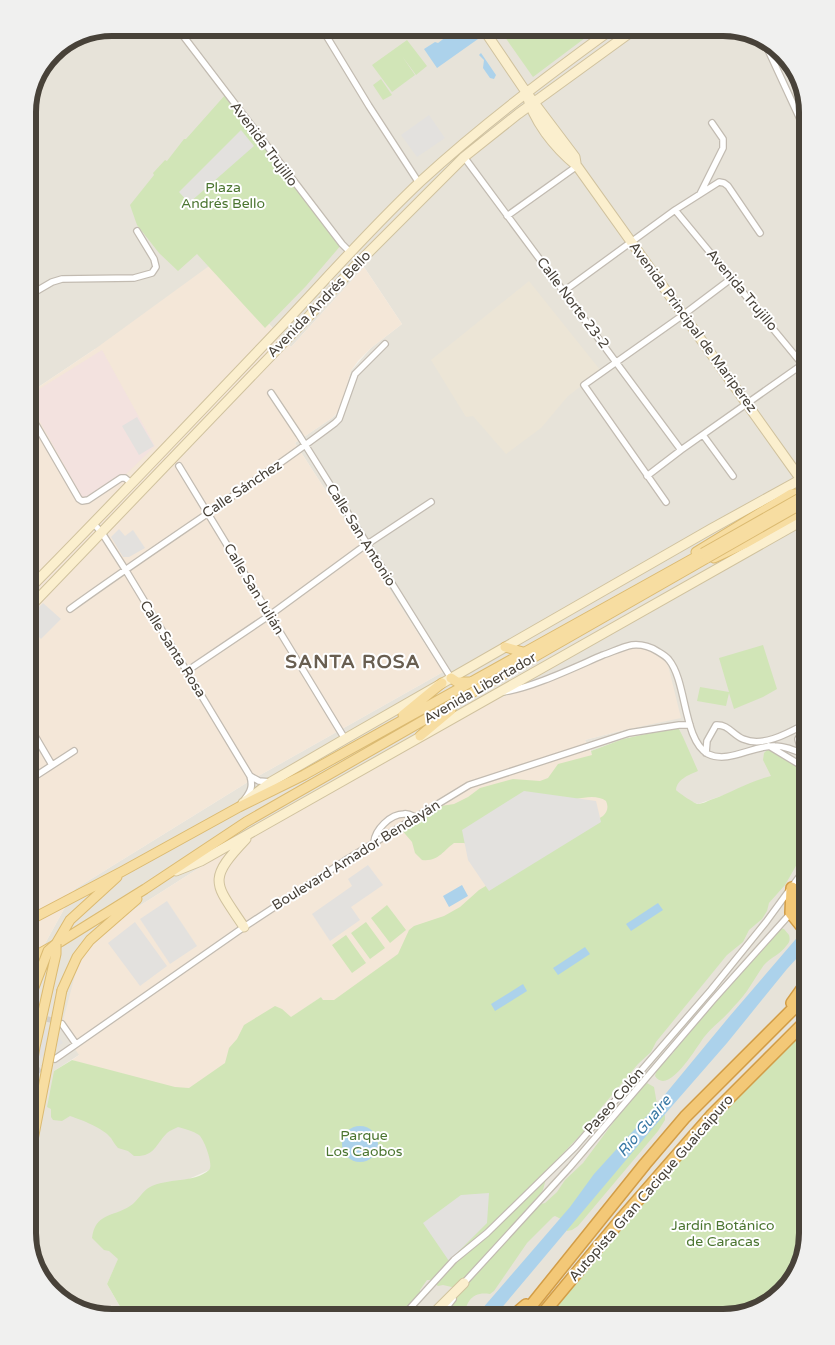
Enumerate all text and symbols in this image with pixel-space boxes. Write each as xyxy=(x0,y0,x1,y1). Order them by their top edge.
street label: Avenida Trujillo xyxy=(227,98,301,190)
park label: Plaza Andrés Bello xyxy=(181,179,265,212)
street label: Avenida Principal de Maripérez xyxy=(625,238,761,416)
street label: Avenida Trujillo xyxy=(703,246,781,334)
street label: Avenida Andrés Bello xyxy=(264,247,374,361)
street label: Calle Norte 23-2 xyxy=(533,254,613,352)
street label: Calle Sánchez xyxy=(199,456,285,522)
street label: Calle San Antonio xyxy=(323,481,399,589)
street label: Calle San Julián xyxy=(220,540,288,638)
street label: Calle Santa Rosa xyxy=(136,597,210,701)
street label: Avenida Libertador xyxy=(421,649,540,727)
district label: SANTA ROSA xyxy=(285,651,421,673)
street label: Boulevard Amador Bendayán xyxy=(269,796,443,914)
street label: Paseo Colón xyxy=(581,1064,647,1138)
street label: Autopista Gran Cacique Guaicaipuro xyxy=(565,1091,737,1285)
water label: Río Guaire xyxy=(613,1091,676,1160)
park label: Parque Los Caobos xyxy=(325,1127,403,1160)
park label: Jardín Botánico de Caracas xyxy=(671,1217,775,1250)

